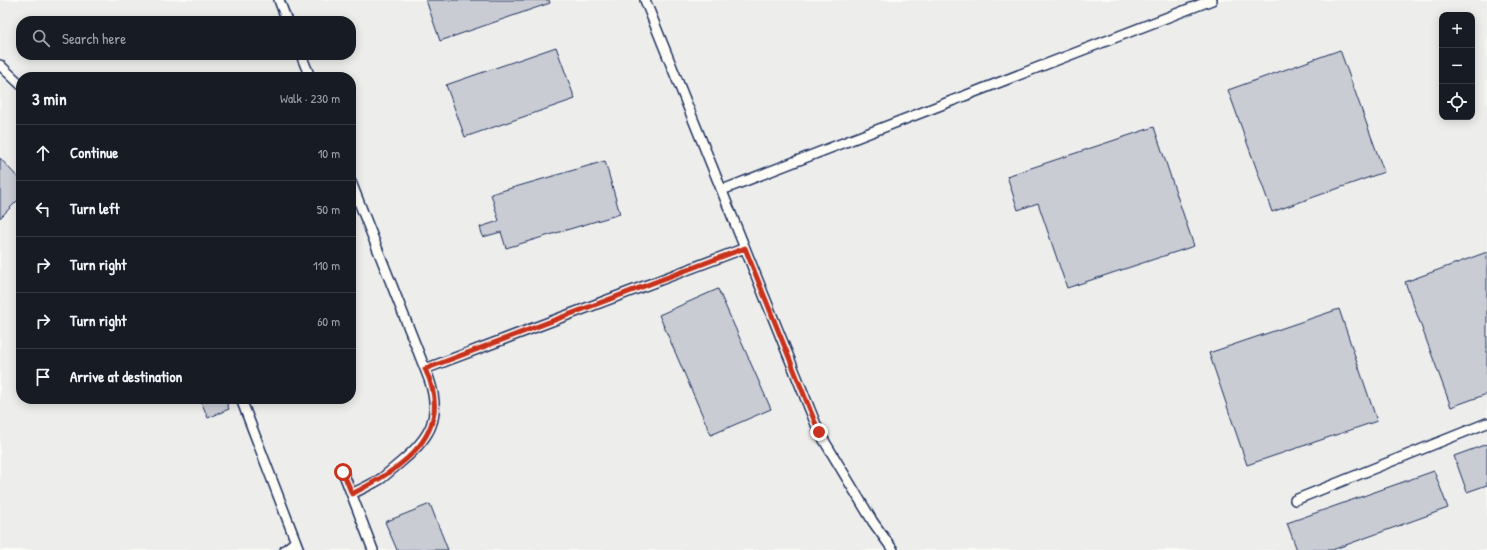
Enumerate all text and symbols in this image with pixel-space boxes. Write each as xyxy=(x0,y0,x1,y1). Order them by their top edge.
map controls xyxy=(1439,12,1475,120)
button: + xyxy=(1439,12,1475,48)
search box xyxy=(16,16,356,60)
icon: search xyxy=(30,27,52,49)
text: Search here xyxy=(62,28,126,49)
button: − xyxy=(1439,48,1475,84)
button: locate xyxy=(1439,84,1475,120)
text: 3 min xyxy=(32,87,67,110)
text: Walk · 230 m xyxy=(280,89,340,107)
icon: ahead xyxy=(32,142,54,164)
text: Continue xyxy=(70,142,118,163)
text: 10 m xyxy=(318,144,340,162)
icon: left xyxy=(32,198,54,220)
text: Turn left xyxy=(70,198,120,219)
text: 50 m xyxy=(317,200,340,218)
icon: right xyxy=(32,254,54,276)
text: Turn right xyxy=(70,254,126,275)
text: 110 m xyxy=(313,256,340,274)
icon: right xyxy=(32,310,54,332)
text: Turn right xyxy=(70,310,126,331)
text: 60 m xyxy=(317,312,340,330)
icon: arrive xyxy=(32,366,54,388)
text: Arrive at destination xyxy=(70,366,182,387)
route end xyxy=(810,423,828,441)
route start xyxy=(334,463,352,481)

